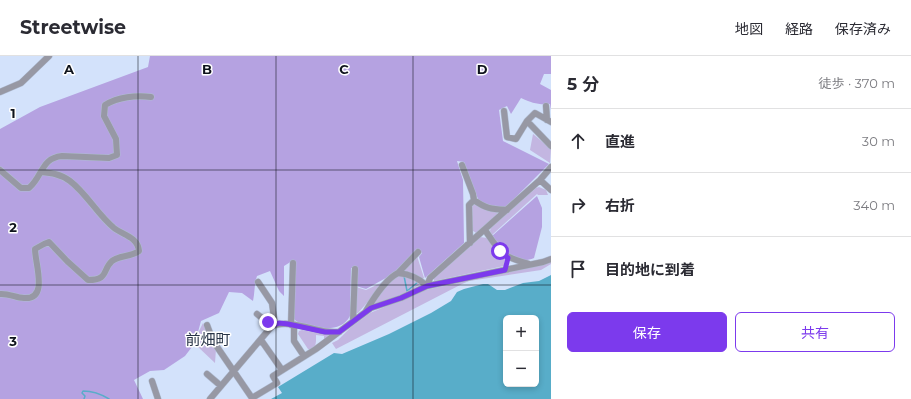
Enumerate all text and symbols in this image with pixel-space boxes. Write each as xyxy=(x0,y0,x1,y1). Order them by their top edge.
text: Streetwise xyxy=(20,16,126,39)
text: 地図 xyxy=(735,20,763,38)
text: 経路 xyxy=(785,20,813,38)
text: 保存済み xyxy=(835,20,891,38)
text: A xyxy=(63,61,75,77)
text: B xyxy=(202,61,212,77)
text: C xyxy=(339,61,349,77)
text: D xyxy=(477,61,488,77)
text: 5 分 xyxy=(567,74,599,94)
text: 徒歩 · 370 m xyxy=(819,75,895,91)
text: 1 xyxy=(10,105,16,121)
icon: ahead xyxy=(567,130,589,152)
text: 直進 xyxy=(605,132,635,151)
text: 30 m xyxy=(862,133,895,149)
icon: right xyxy=(567,194,589,216)
text: 右折 xyxy=(605,196,635,215)
text: 340 m xyxy=(853,197,895,213)
text: 2 xyxy=(9,219,17,235)
route start xyxy=(491,242,509,260)
icon: arrive xyxy=(567,258,589,280)
text: 目的地に到着 xyxy=(605,260,695,279)
button: 保存 xyxy=(567,312,727,352)
button: 共有 xyxy=(735,312,895,352)
route end xyxy=(259,313,277,331)
map controls xyxy=(503,315,539,387)
button: + xyxy=(503,315,539,351)
district label: 前畑町 xyxy=(185,330,231,349)
text: 3 xyxy=(8,333,17,349)
button: − xyxy=(503,351,539,387)

